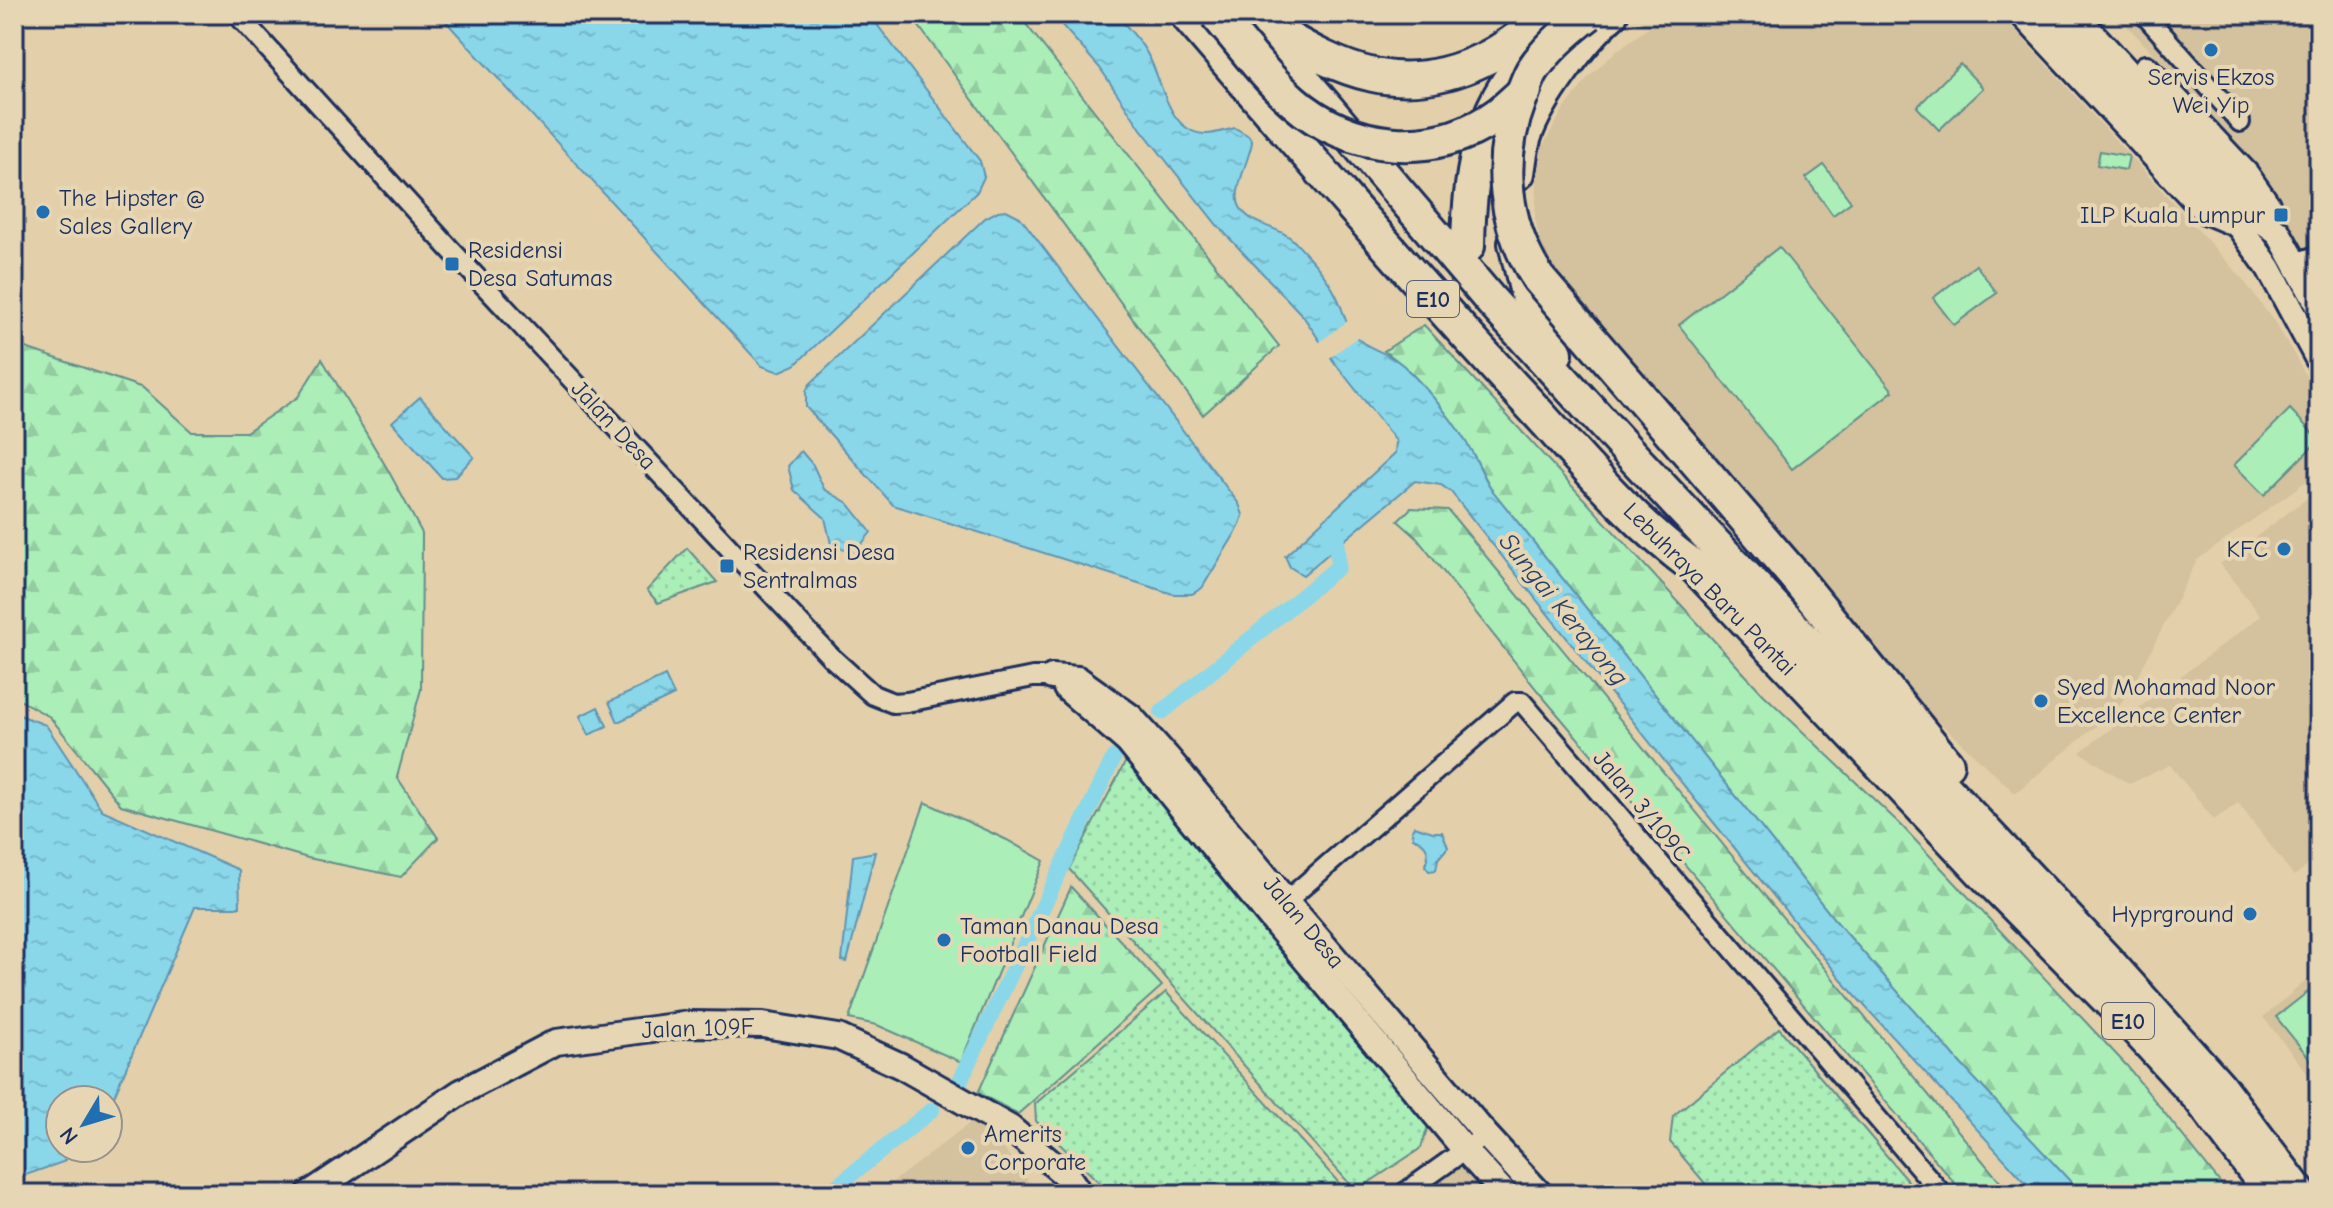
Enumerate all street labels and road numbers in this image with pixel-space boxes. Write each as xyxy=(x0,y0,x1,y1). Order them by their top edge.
road number: E10 xyxy=(1407,281,1459,317)
street label: Jalan Desa xyxy=(566,375,662,475)
street label: Lebuhraya Baru Pantai xyxy=(1618,497,1802,681)
street label: Jalan 3/109C xyxy=(1587,745,1697,867)
street label: Jalan Desa xyxy=(1257,870,1351,974)
road number: E10 xyxy=(2102,1003,2154,1039)
street label: Jalan 109F xyxy=(641,1012,755,1044)

